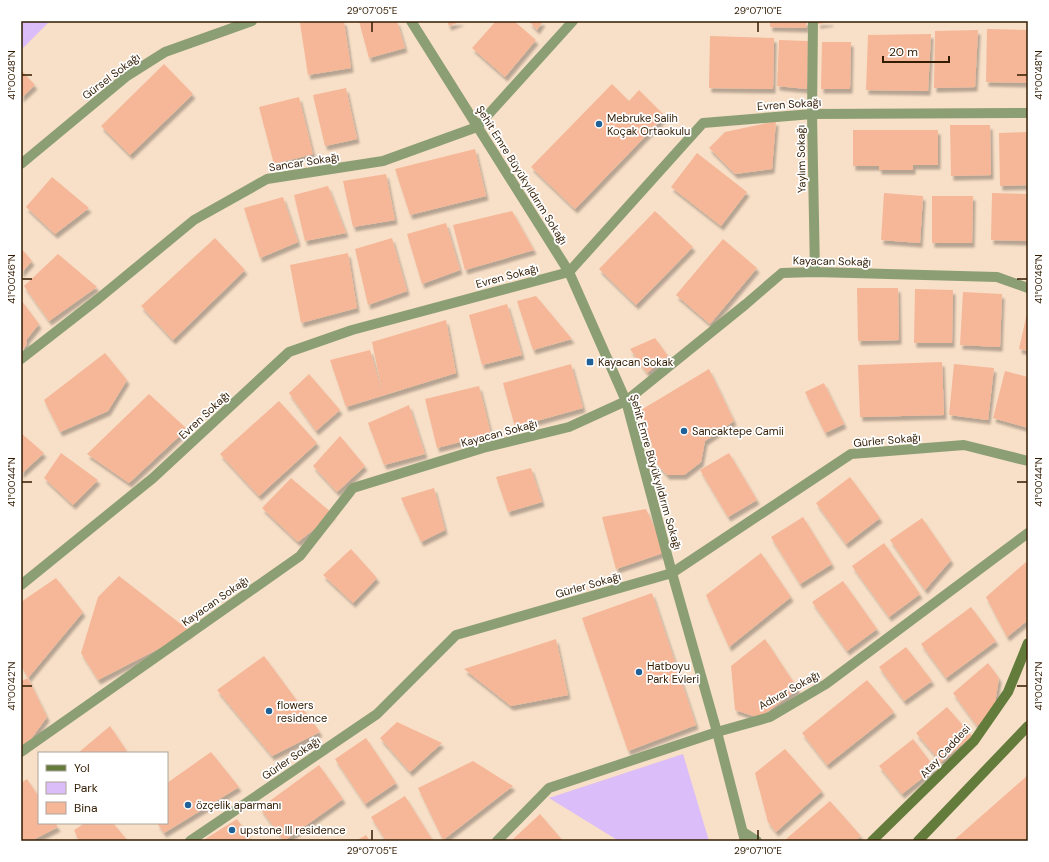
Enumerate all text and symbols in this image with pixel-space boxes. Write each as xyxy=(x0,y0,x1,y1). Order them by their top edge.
text: 29°07'05"E xyxy=(347,4,398,17)
text: 29°07'10"E xyxy=(734,4,782,17)
scale bar xyxy=(883,38,949,64)
text: 20 m xyxy=(889,44,918,60)
text: 41°00'48"N xyxy=(5,50,18,100)
street label: Gürsel Sokağı xyxy=(79,50,143,102)
text: 41°00'48"N xyxy=(1032,50,1045,100)
street label: Evren Sokağı xyxy=(756,95,822,113)
street label: Şehit Emre Büyükyıldırım Sokağı xyxy=(473,103,571,247)
place label: Mebruke Salih Koçak Ortaokulu xyxy=(607,111,690,138)
marker: Mebruke Salih Koçak Ortaokulu xyxy=(594,119,604,129)
street label: Yaylım Sokağı xyxy=(793,125,809,193)
street label: Sancar Sokağı xyxy=(268,150,340,174)
street label: Kayacan Sokağı xyxy=(793,253,871,269)
text: 41°00'46"N xyxy=(5,254,18,304)
text: 41°00'46"N xyxy=(1032,254,1045,304)
street label: Evren Sokağı xyxy=(474,261,540,291)
place label: Kayacan Sokak xyxy=(598,355,674,369)
marker: Kayacan Sokak xyxy=(585,357,595,367)
street label: Evren Sokağı xyxy=(176,388,232,442)
street label: Şehit Emre Büyükyıldırım Sokağı xyxy=(627,393,685,551)
street label: Kayacan Sokağı xyxy=(459,416,539,450)
place label: Sancaktepe Camii xyxy=(692,424,784,438)
marker: Sancaktepe Camii xyxy=(679,426,689,436)
street label: Gürler Sokağı xyxy=(853,430,921,450)
text: 41°00'44"N xyxy=(5,457,18,507)
text: 41°00'44"N xyxy=(1032,457,1045,507)
street label: Gürler Sokağı xyxy=(554,569,622,601)
street label: Kayacan Sokağı xyxy=(179,573,251,629)
place label: Hatboyu Park Evleri xyxy=(647,659,699,686)
text: 41°00'42"N xyxy=(5,661,18,711)
text: 41°00'42"N xyxy=(1032,661,1045,711)
marker: Hatboyu Park Evleri xyxy=(634,667,644,677)
street label: Adıvar Sokağı xyxy=(756,667,822,713)
place label: flowers residence xyxy=(277,698,327,725)
marker: flowers residence xyxy=(264,706,274,716)
street label: Atay Caddesi xyxy=(917,721,973,781)
street label: Gürler Sokağı xyxy=(259,733,323,783)
legend xyxy=(38,752,168,824)
text: Yol xyxy=(74,760,90,776)
text: Park xyxy=(74,780,98,796)
place label: özçelik aparmanı xyxy=(196,798,281,812)
text: Bina xyxy=(74,800,98,816)
marker: özçelik aparmanı xyxy=(183,800,193,810)
place label: upstone III residence xyxy=(240,823,346,837)
marker: upstone III residence xyxy=(227,825,237,835)
text: 29°07'05"E xyxy=(347,844,398,857)
text: 29°07'10"E xyxy=(734,844,782,857)

